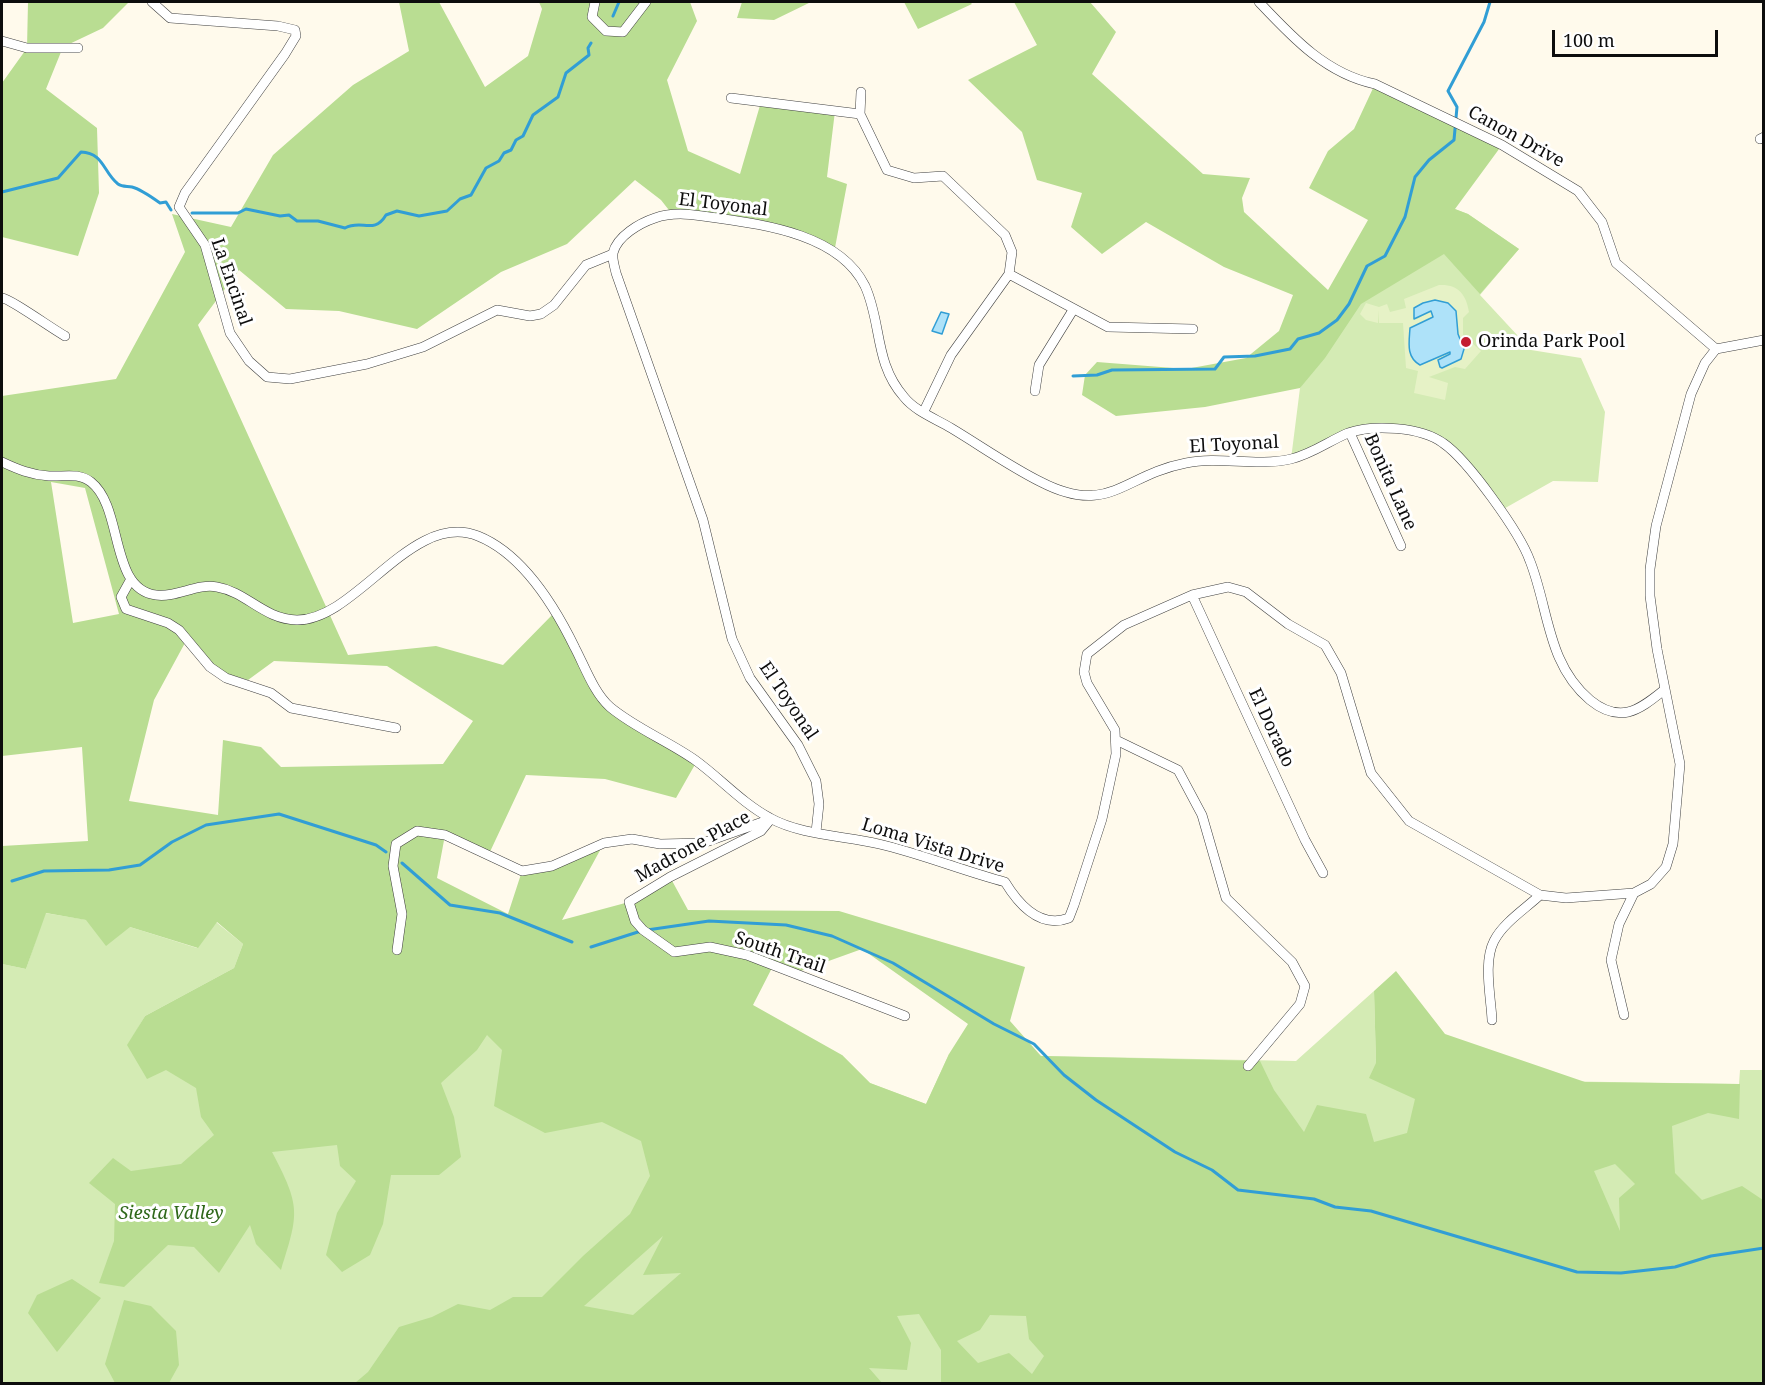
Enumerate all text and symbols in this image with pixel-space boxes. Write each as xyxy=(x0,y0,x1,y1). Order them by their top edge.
scale bar xyxy=(1555,18,1722,56)
text: 100 m xyxy=(1563,28,1615,52)
street label: Canon Drive xyxy=(1464,102,1568,172)
street label: El Toyonal xyxy=(677,189,769,221)
street label: La Encinal xyxy=(206,236,256,328)
place label: Orinda Park Pool xyxy=(1478,331,1625,353)
marker: Orinda Park Pool xyxy=(1459,335,1473,349)
street label: Bonita Lane xyxy=(1359,430,1421,534)
street label: El Toyonal xyxy=(1189,432,1279,458)
street label: El Toyonal xyxy=(754,658,822,744)
street label: El Dorado xyxy=(1243,685,1299,771)
street label: Madrone Place xyxy=(632,807,754,887)
street label: Loma Vista Drive xyxy=(859,814,1007,878)
street label: South Trail xyxy=(732,927,828,979)
park label: Siesta Valley xyxy=(118,1203,224,1225)

